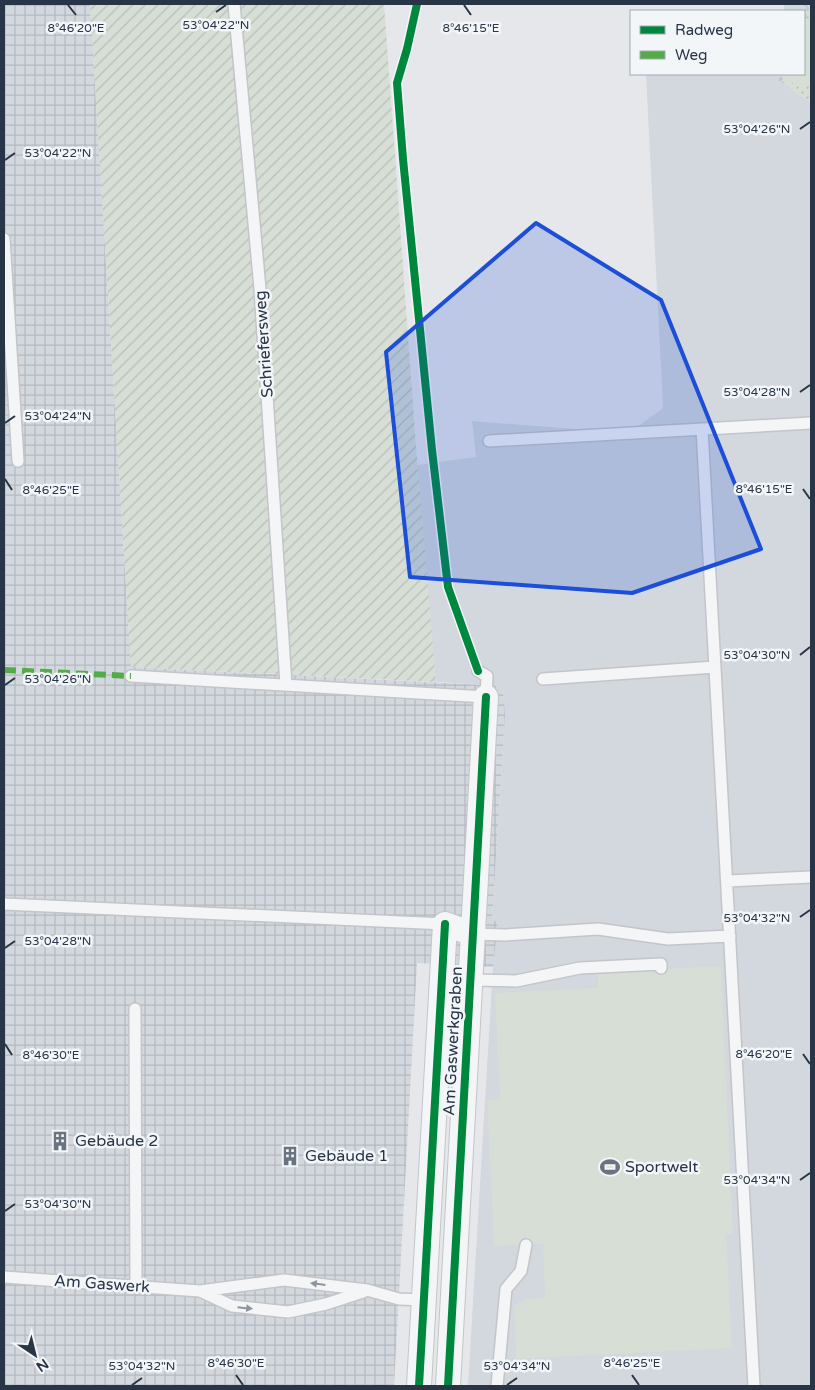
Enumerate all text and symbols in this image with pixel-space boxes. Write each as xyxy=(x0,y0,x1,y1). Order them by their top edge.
legend xyxy=(630,10,805,75)
text: 53°04'22"N xyxy=(183,18,250,32)
text: 8°46'20"E xyxy=(48,21,105,35)
text: 8°46'15"E xyxy=(443,21,500,35)
text: Radweg xyxy=(675,21,733,39)
text: Weg xyxy=(675,46,707,64)
text: 53°04'26"N xyxy=(724,122,791,136)
text: 53°04'22"N xyxy=(25,146,92,160)
street label: Schriefersweg xyxy=(250,290,278,398)
text: 53°04'28"N xyxy=(724,385,791,399)
text: 53°04'24"N xyxy=(25,409,92,423)
text: 8°46'15"E xyxy=(736,482,793,496)
text: 8°46'25"E xyxy=(23,483,80,497)
text: 53°04'30"N xyxy=(724,648,791,662)
text: 53°04'26"N xyxy=(25,672,92,686)
text: 53°04'32"N xyxy=(724,911,791,925)
text: 53°04'28"N xyxy=(25,934,92,948)
street label: Am Gaswerkgraben xyxy=(439,966,467,1116)
text: 8°46'20"E xyxy=(736,1047,793,1061)
text: 8°46'30"E xyxy=(23,1048,80,1062)
building icon: Gebäude 2 xyxy=(49,1130,71,1152)
place label: Gebäude 2 xyxy=(75,1131,158,1151)
building icon: Gebäude 1 xyxy=(279,1145,301,1167)
place label: Gebäude 1 xyxy=(305,1146,388,1166)
sports icon: Sportwelt xyxy=(599,1156,621,1178)
place label: Sportwelt xyxy=(625,1157,698,1177)
text: 53°04'34"N xyxy=(724,1173,791,1187)
text: 53°04'30"N xyxy=(25,1197,92,1211)
street label: Am Gaswerk xyxy=(53,1271,151,1297)
one-way arrow xyxy=(310,1280,326,1288)
one-way arrow xyxy=(237,1304,253,1312)
north arrow xyxy=(10,1330,60,1380)
text: N xyxy=(33,1355,52,1375)
text: 8°46'30"E xyxy=(208,1356,265,1370)
text: 8°46'25"E xyxy=(604,1356,661,1370)
text: 53°04'32"N xyxy=(109,1359,176,1373)
text: 53°04'34"N xyxy=(484,1359,551,1373)

